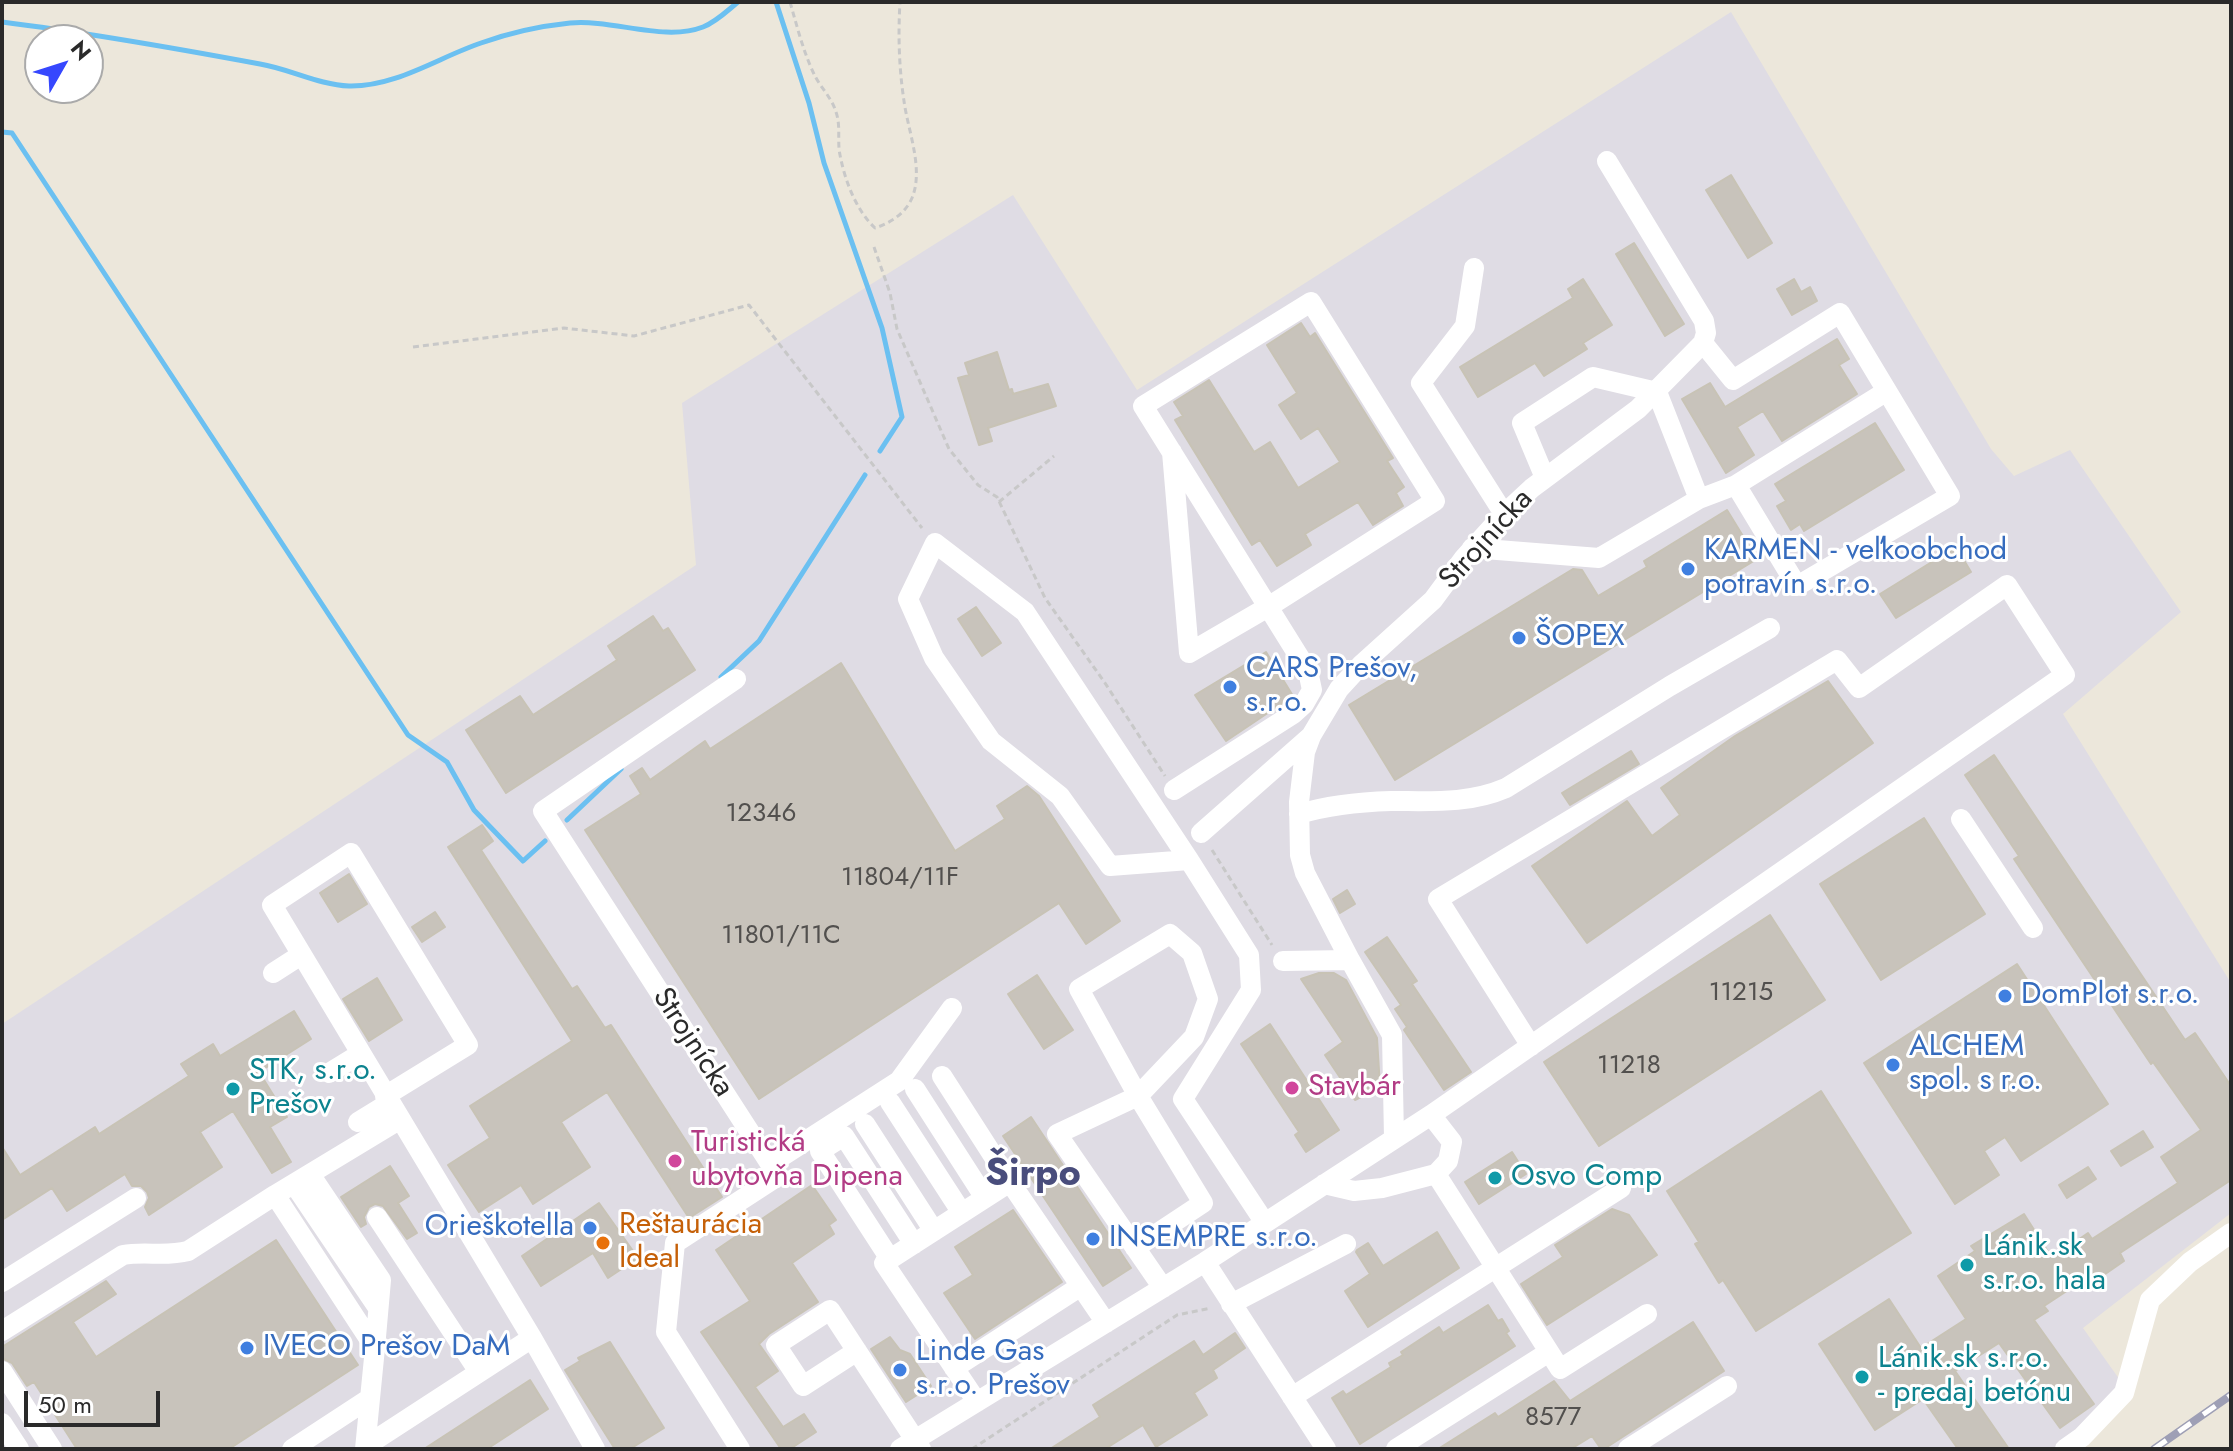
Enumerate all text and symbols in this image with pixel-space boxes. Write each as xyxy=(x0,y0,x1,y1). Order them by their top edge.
north arrow xyxy=(24,24,104,104)
text: N xyxy=(63,33,99,67)
street label: Strojnícka xyxy=(1433,482,1541,598)
place label: KARMEN - veľkoobchod potravín s.r.o. xyxy=(1704,534,2007,604)
marker: KARMEN - veľkoobchod potravín s.r.o. xyxy=(1679,560,1697,578)
place label: ŠOPEX xyxy=(1535,620,1625,656)
marker: ŠOPEX xyxy=(1510,629,1528,647)
place label: CARS Prešov, s.r.o. xyxy=(1246,652,1418,722)
marker: CARS Prešov, s.r.o. xyxy=(1221,678,1239,696)
house number: 12346 xyxy=(726,799,796,831)
house number: 11804/11F xyxy=(841,863,959,895)
house number: 11801/11C xyxy=(721,921,841,953)
house number: 11215 xyxy=(1709,978,1773,1010)
place label: DomPlot s.r.o. xyxy=(2021,978,2200,1014)
street label: Strojnícka xyxy=(643,982,741,1104)
marker: DomPlot s.r.o. xyxy=(1996,987,2014,1005)
place label: ALCHEM spol. s r.o. xyxy=(1909,1030,2042,1100)
house number: 11218 xyxy=(1597,1051,1661,1083)
place label: STK, s.r.o. Prešov xyxy=(249,1054,377,1124)
marker: ALCHEM spol. s r.o. xyxy=(1884,1056,1902,1074)
place label: Stavbár xyxy=(1308,1070,1401,1106)
marker: Stavbár xyxy=(1283,1079,1301,1097)
marker: STK, s.r.o. Prešov xyxy=(224,1080,242,1098)
place label: Turistická ubytovňa Dipena xyxy=(691,1126,903,1196)
marker: Turistická ubytovňa Dipena xyxy=(666,1152,684,1170)
district label: Širpo xyxy=(985,1153,1081,1199)
place label: Osvo Comp xyxy=(1511,1160,1662,1196)
marker: Osvo Comp xyxy=(1486,1169,1504,1187)
place label: Reštaurácia Ideal xyxy=(619,1208,762,1278)
place label: Orieškotella xyxy=(425,1210,574,1246)
marker: Orieškotella xyxy=(581,1219,599,1237)
place label: INSEMPRE s.r.o. xyxy=(1109,1221,1318,1257)
marker: INSEMPRE s.r.o. xyxy=(1084,1230,1102,1248)
place label: Lánik.sk s.r.o. hala xyxy=(1983,1230,2106,1300)
marker: Reštaurácia Ideal xyxy=(594,1234,612,1252)
marker: Lánik.sk s.r.o. hala xyxy=(1958,1256,1976,1274)
place label: IVECO Prešov DaM xyxy=(263,1330,510,1366)
place label: Linde Gas s.r.o. Prešov xyxy=(916,1335,1070,1406)
marker: IVECO Prešov DaM xyxy=(238,1339,256,1357)
place label: Lánik.sk s.r.o. - predaj betónu xyxy=(1878,1342,2071,1412)
marker: Linde Gas s.r.o. Prešov xyxy=(891,1361,909,1379)
marker: Lánik.sk s.r.o. - predaj betónu xyxy=(1853,1368,1871,1386)
scale bar xyxy=(28,1375,164,1425)
text: 50 m xyxy=(38,1387,92,1422)
house number: 8577 xyxy=(1525,1403,1581,1435)

